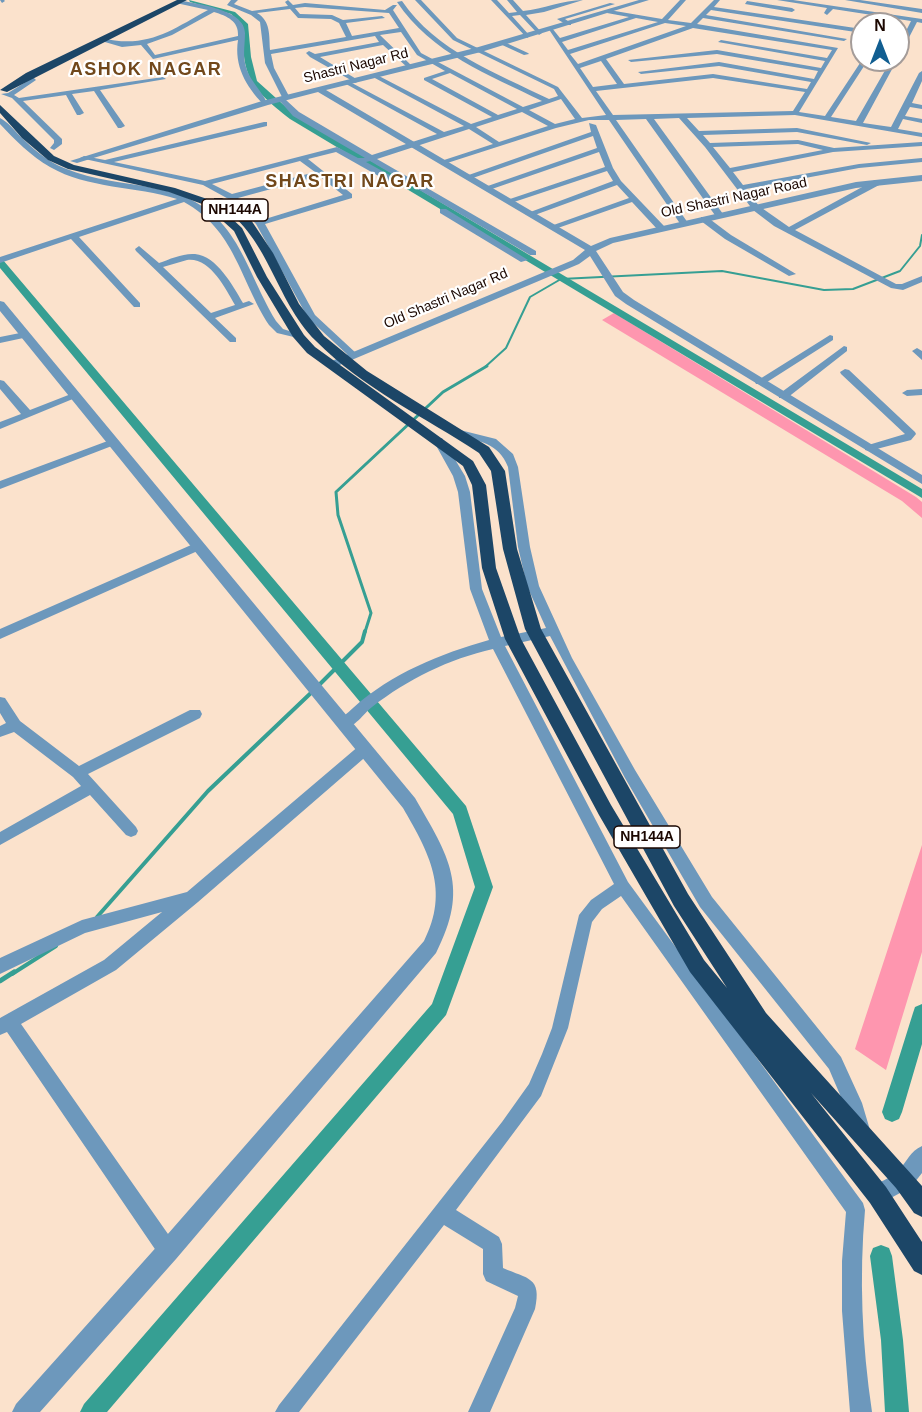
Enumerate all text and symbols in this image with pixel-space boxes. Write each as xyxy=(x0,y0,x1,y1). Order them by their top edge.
north arrow xyxy=(850,12,910,72)
text: N xyxy=(874,17,886,34)
street label: Shastri Nagar Rd xyxy=(302,45,410,87)
district label: ASHOK NAGAR xyxy=(70,59,222,81)
district label: SHASTRI NAGAR xyxy=(265,171,435,193)
street label: Old Shastri Nagar Road xyxy=(660,174,808,222)
road number: NH144A xyxy=(202,199,268,221)
street label: Old Shastri Nagar Rd xyxy=(381,265,511,333)
road number: NH144A xyxy=(614,826,680,848)

